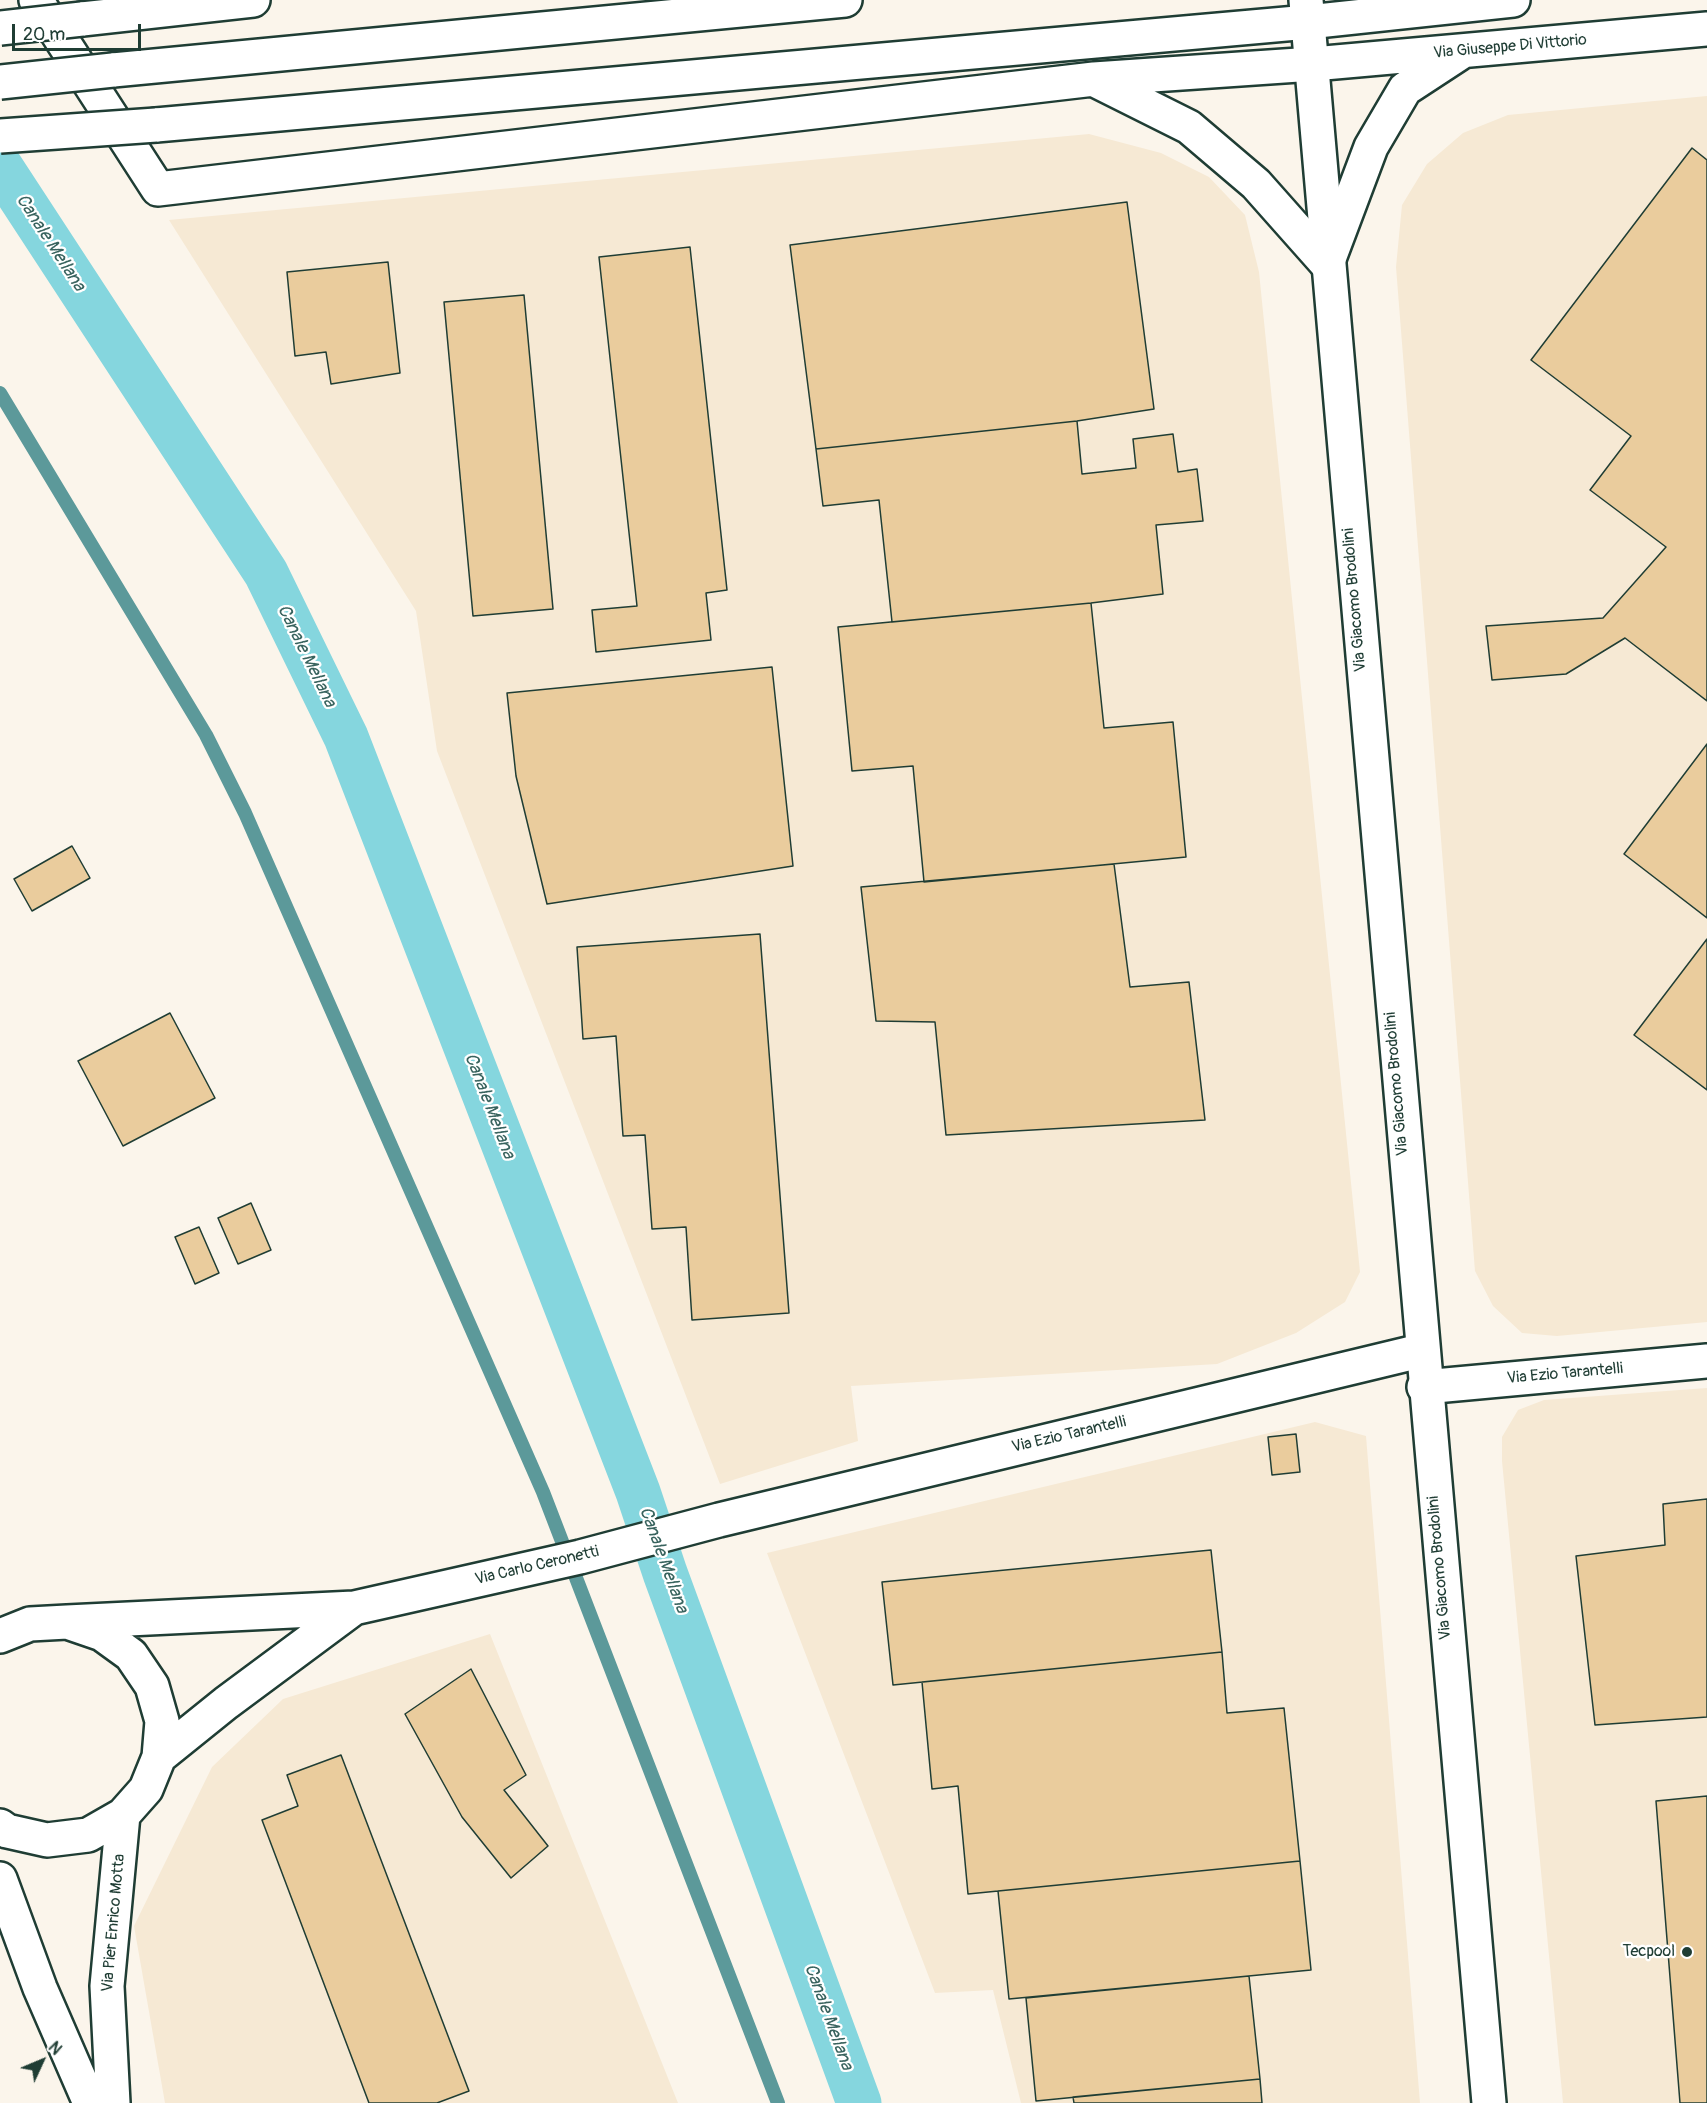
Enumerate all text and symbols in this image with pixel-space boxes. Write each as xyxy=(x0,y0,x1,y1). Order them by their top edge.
scale bar xyxy=(15,12,144,50)
text: 20 m xyxy=(23,23,65,46)
street label: Via Giuseppe Di Vittorio xyxy=(1433,31,1587,63)
water label: Canale Mellana xyxy=(11,190,89,296)
street label: Via Giacomo Brodolini xyxy=(1339,527,1371,673)
water label: Canale Mellana xyxy=(272,601,340,711)
street label: Via Giacomo Brodolini xyxy=(1381,1011,1413,1157)
water label: Canale Mellana xyxy=(459,1050,519,1162)
street label: Via Ezio Tarantelli xyxy=(1506,1359,1624,1389)
street label: Via Ezio Tarantelli xyxy=(1010,1413,1128,1457)
street label: Via Giacomo Brodolini xyxy=(1424,1495,1456,1641)
water label: Canale Mellana xyxy=(634,1504,692,1616)
street label: Via Carlo Ceronetti xyxy=(473,1542,601,1590)
street label: Via Pier Enrico Motta xyxy=(98,1853,130,1993)
place label: Tecpool xyxy=(1623,1942,1675,1962)
marker: Tecpool xyxy=(1680,1945,1694,1959)
water label: Canale Mellana xyxy=(799,1961,857,2073)
north arrow xyxy=(12,2031,72,2091)
text: N xyxy=(44,2038,66,2059)

